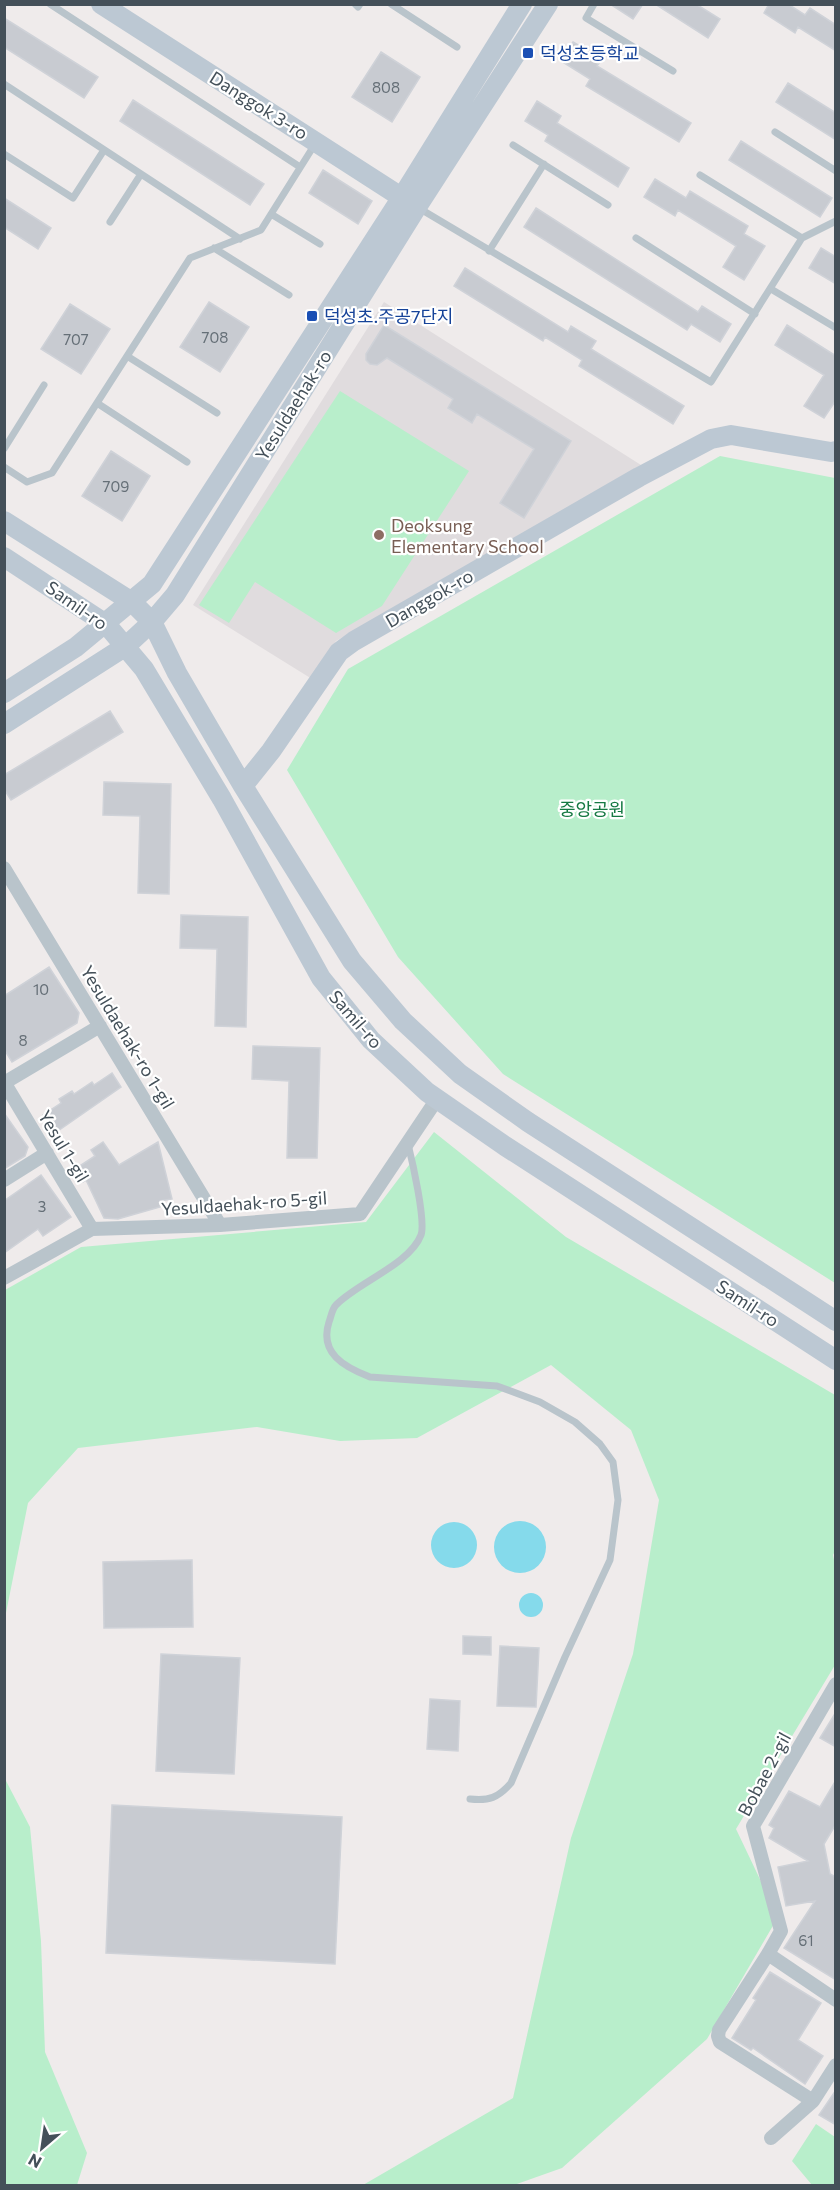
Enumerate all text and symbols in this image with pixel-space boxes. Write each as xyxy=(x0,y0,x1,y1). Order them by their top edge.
place label: 덕성초등학교 xyxy=(540,42,639,64)
marker: 덕성초등학교 xyxy=(521,46,535,60)
street label: Danggok 3-ro xyxy=(206,66,312,144)
house number: 808 xyxy=(372,78,400,96)
place label: 덕성초.주공7단지 xyxy=(324,305,454,327)
marker: 덕성초.주공7단지 xyxy=(305,309,319,323)
house number: 708 xyxy=(202,328,228,346)
house number: 707 xyxy=(63,330,89,348)
street label: Yesuldaehak-ro xyxy=(250,346,336,464)
house number: 709 xyxy=(103,477,129,495)
place label: Deoksung Elementary School xyxy=(391,514,544,557)
marker: Deoksung Elementary School xyxy=(372,528,386,542)
street label: Danggok-ro xyxy=(381,564,477,632)
street label: Samil-ro xyxy=(42,576,112,634)
park label: 중앙공원 xyxy=(559,798,625,820)
street label: Yesuldaehak-ro 1-gil xyxy=(76,961,180,1113)
house number: 10 xyxy=(33,980,49,998)
street label: Samil-ro xyxy=(325,985,387,1053)
house number: 8 xyxy=(18,1031,28,1049)
street label: Yesul 1-gil xyxy=(34,1106,94,1186)
street label: Yesuldaehak-ro 5-gil xyxy=(160,1186,328,1220)
house number: 3 xyxy=(38,1197,46,1215)
street label: Samil-ro xyxy=(713,1275,783,1331)
street label: Bobae 2-gil xyxy=(733,1728,795,1820)
house number: 61 xyxy=(798,1931,814,1949)
north arrow xyxy=(12,2118,72,2178)
text: N xyxy=(25,2150,44,2173)

